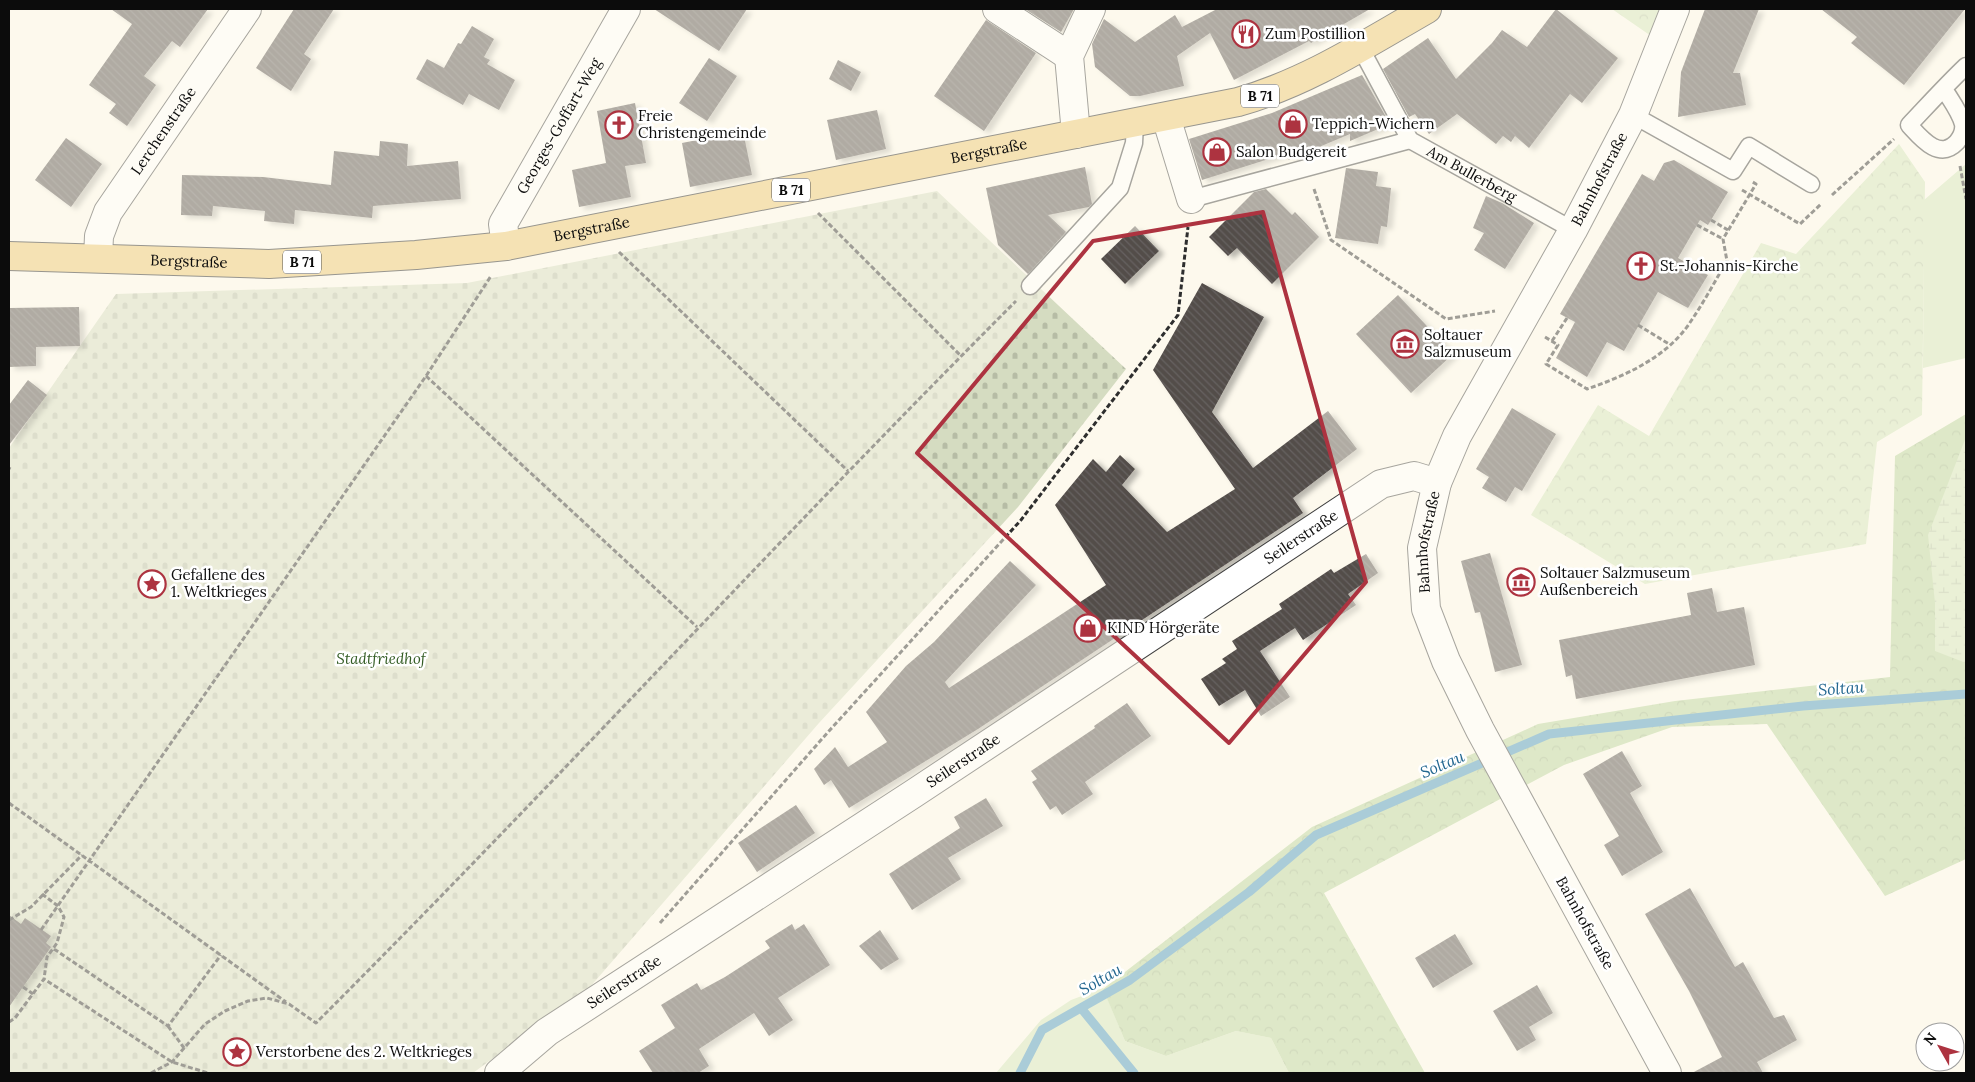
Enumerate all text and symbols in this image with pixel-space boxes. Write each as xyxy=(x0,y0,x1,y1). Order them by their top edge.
restaurant icon: Zum Postillion xyxy=(1231,19,1261,49)
place label: Zum Postillion xyxy=(1265,24,1365,43)
street label: Georges-Goffart-Weg xyxy=(512,54,605,197)
street label: Lerchenstraße xyxy=(126,83,200,178)
road number: B 71 xyxy=(1241,84,1279,108)
place label: Freie Christengemeinde xyxy=(638,106,766,142)
shop icon: Teppich-Wichern xyxy=(1278,109,1308,139)
church icon: Freie Christengemeinde xyxy=(604,110,634,140)
place label: Teppich-Wichern xyxy=(1312,114,1435,133)
street label: Bahnhofstraße xyxy=(1567,129,1631,229)
street label: Bergstraße xyxy=(949,134,1029,167)
shop icon: Salon Budgereit xyxy=(1202,137,1232,167)
street label: Am Bullerberg xyxy=(1423,141,1521,206)
place label: Salon Budgereit xyxy=(1236,142,1347,161)
road number: B 71 xyxy=(772,178,810,202)
street label: Bergstraße xyxy=(552,212,631,245)
street label: Bergstraße xyxy=(150,250,228,272)
road number: B 71 xyxy=(283,250,321,274)
church icon: St.-Johannis-Kirche xyxy=(1626,251,1656,281)
place label: St.-Johannis-Kirche xyxy=(1660,256,1798,275)
place label: Soltauer Salzmuseum xyxy=(1424,325,1512,361)
museum icon: Soltauer Salzmuseum xyxy=(1390,329,1420,359)
street label: Bahnhofstraße xyxy=(1412,489,1444,594)
street label: Seilerstraße xyxy=(1260,505,1341,568)
place label: Soltauer Salzmuseum Außenbereich xyxy=(1539,563,1690,599)
place label: Gefallene des 1. Weltkrieges xyxy=(171,565,267,601)
museum icon: Soltauer Salzmuseum Außenbereich xyxy=(1506,567,1536,597)
place icon: Gefallene des 1. Weltkrieges xyxy=(137,569,167,599)
shop icon: KIND Hörgeräte xyxy=(1073,613,1103,643)
place label: KIND Hörgeräte xyxy=(1107,618,1220,637)
park label: Stadtfriedhof xyxy=(336,649,427,668)
water label: Soltau xyxy=(1817,676,1865,700)
street label: Seilerstraße xyxy=(922,729,1004,792)
water label: Soltau xyxy=(1417,746,1468,782)
street label: Bahnhofstraße xyxy=(1552,873,1619,972)
street label: Seilerstraße xyxy=(583,950,665,1013)
water label: Soltau xyxy=(1075,959,1125,999)
north arrow xyxy=(1915,1022,1965,1072)
text: N xyxy=(1919,1029,1940,1049)
place icon: Verstorbene des 2. Weltkrieges xyxy=(222,1037,252,1067)
place label: Verstorbene des 2. Weltkrieges xyxy=(255,1042,472,1061)

